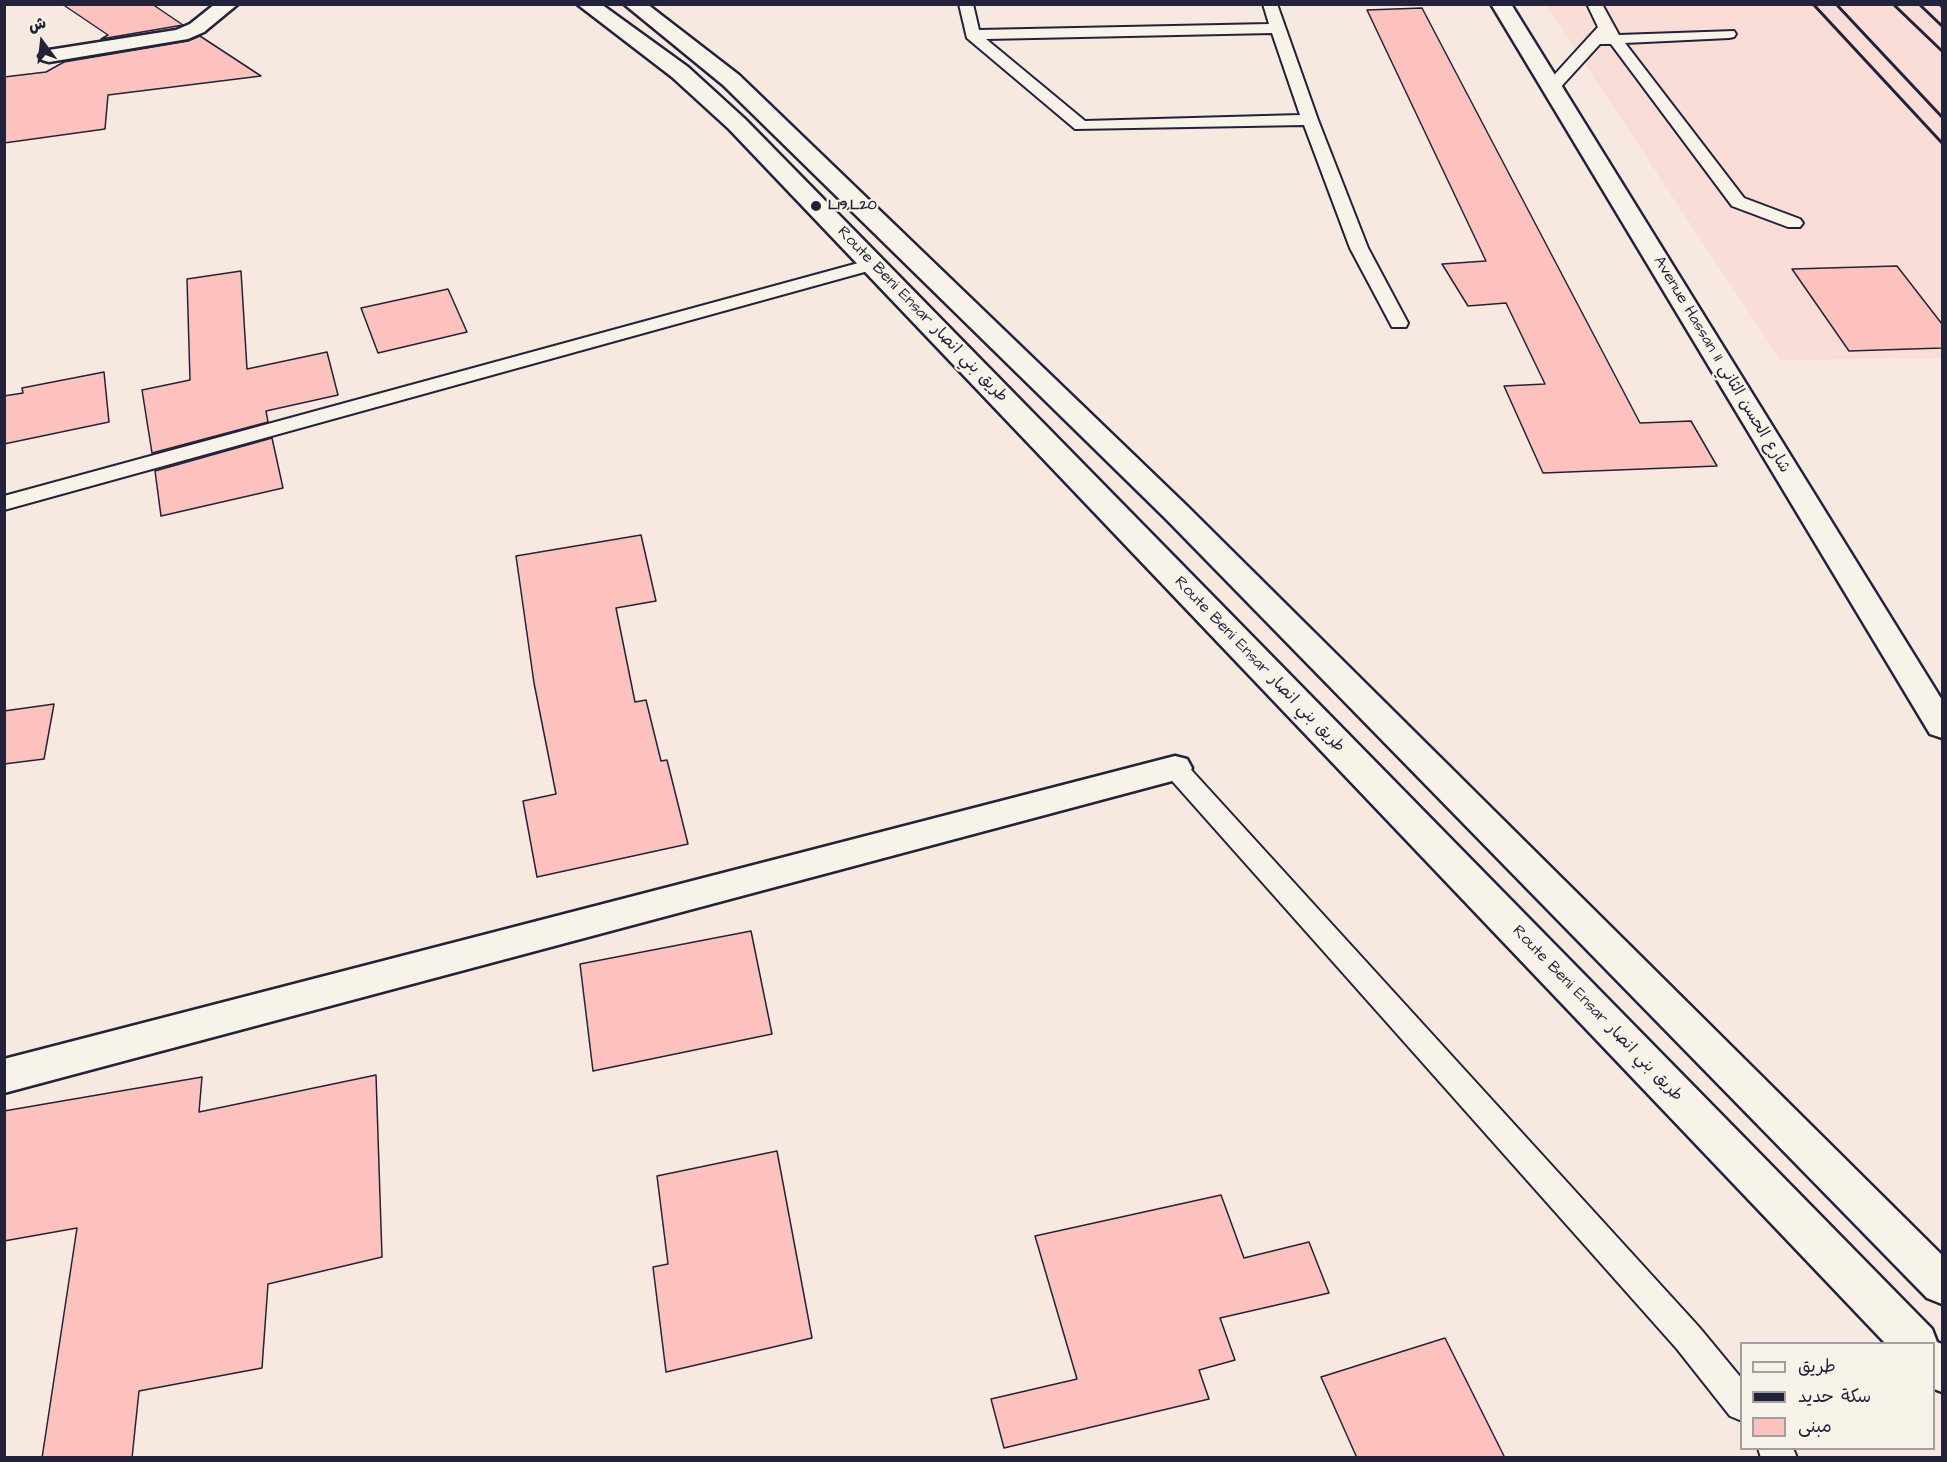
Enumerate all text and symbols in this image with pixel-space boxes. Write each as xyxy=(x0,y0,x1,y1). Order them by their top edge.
north arrow xyxy=(12,12,72,72)
text: ش xyxy=(26,12,49,38)
place label: L19,L20 xyxy=(828,198,876,214)
marker: L19,L20 xyxy=(809,199,823,213)
street label: Route Beni Ensar طريق بني انصار xyxy=(833,223,1011,407)
street label: Avenue Hassan II شارع الحسن الثاني xyxy=(1649,253,1793,477)
street label: Route Beni Ensar طريق بني انصار xyxy=(1170,573,1348,757)
street label: Route Beni Ensar طريق بني انصار xyxy=(1508,922,1686,1106)
legend xyxy=(1740,1342,1935,1450)
text: طريق xyxy=(1798,1354,1836,1379)
text: سكة حديد xyxy=(1798,1384,1871,1409)
text: مبنى xyxy=(1798,1414,1832,1439)

